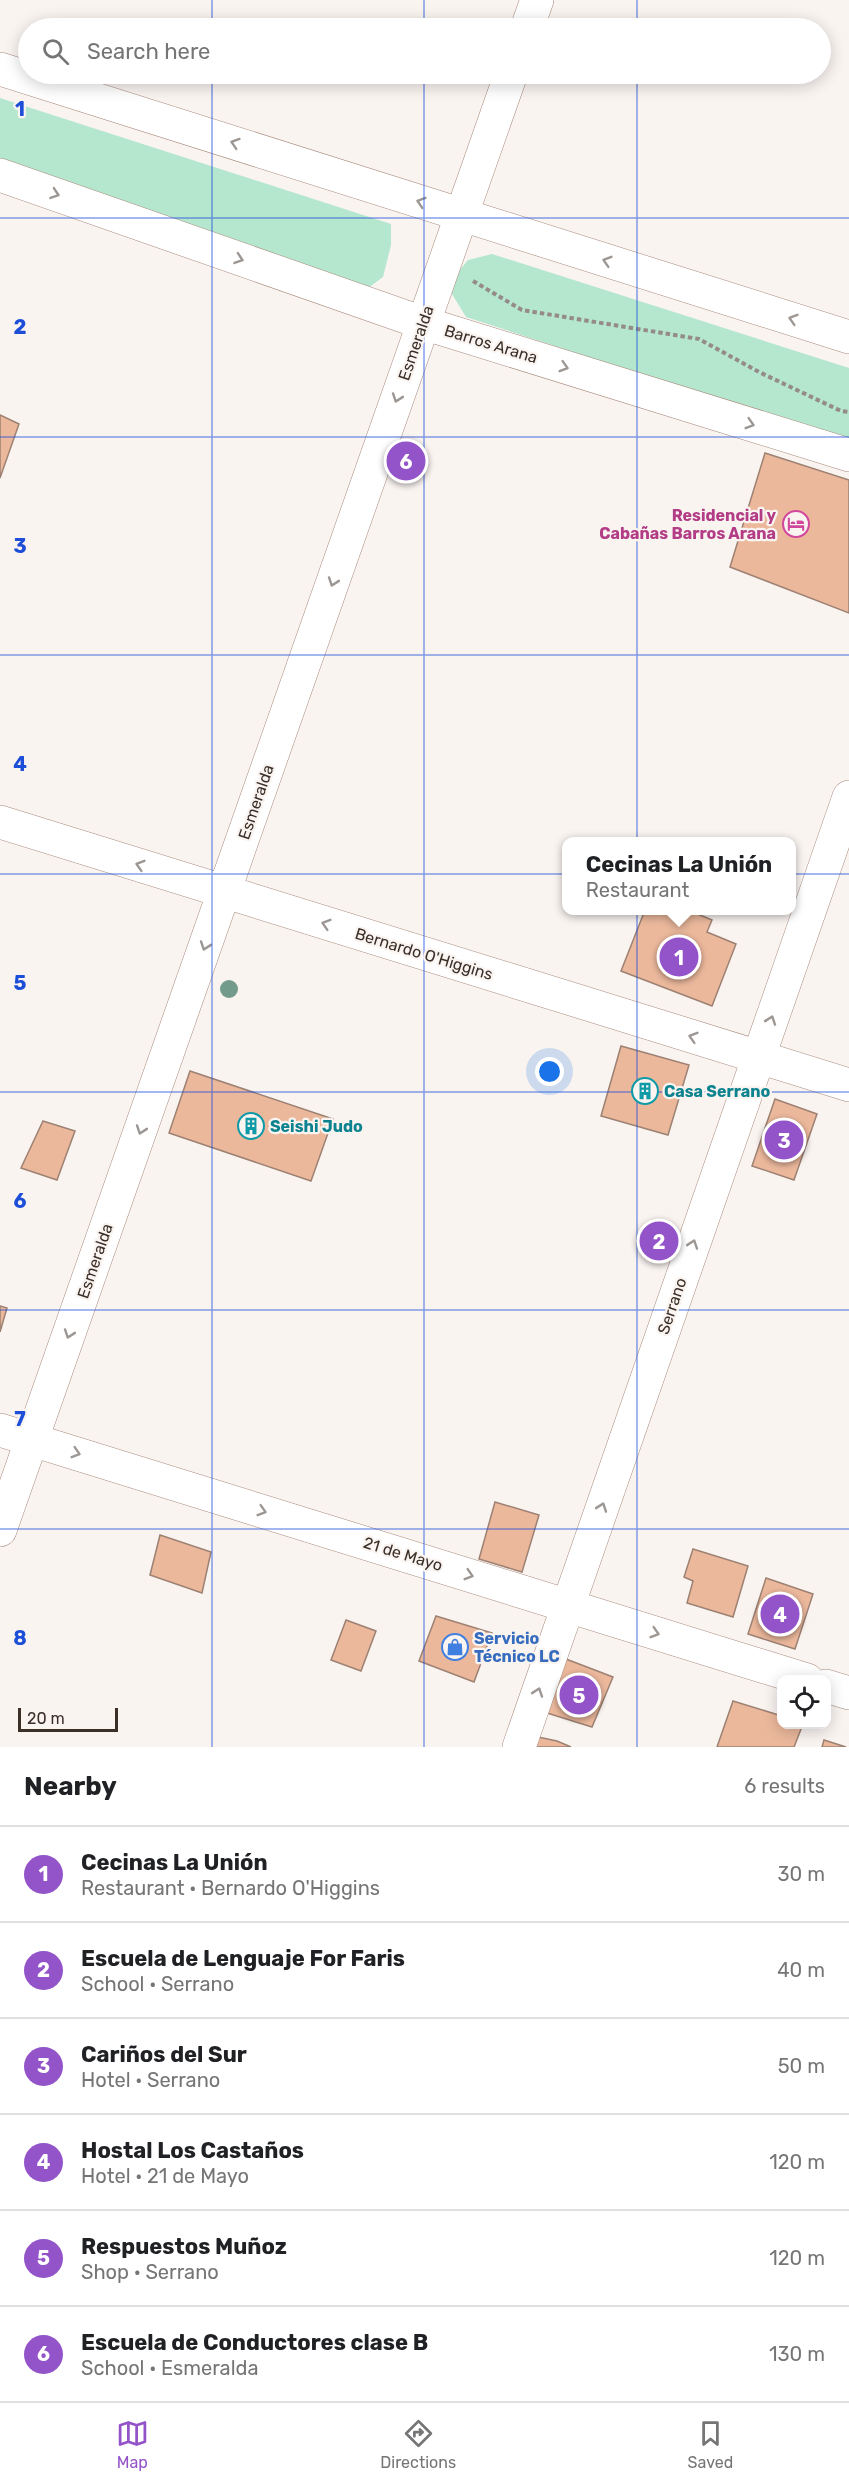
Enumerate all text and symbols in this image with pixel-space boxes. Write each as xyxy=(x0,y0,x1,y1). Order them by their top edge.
search box xyxy=(18,18,831,84)
icon: search xyxy=(39,35,72,68)
text: Search here xyxy=(87,38,210,65)
text: 1 xyxy=(15,97,25,121)
one-way arrow xyxy=(230,138,241,151)
one-way arrow xyxy=(49,187,60,200)
one-way arrow xyxy=(416,197,427,209)
one-way arrow xyxy=(233,251,244,264)
one-way arrow xyxy=(602,256,613,268)
street label: Esmeralda xyxy=(394,303,438,383)
one-way arrow xyxy=(788,314,799,326)
text: 2 xyxy=(14,315,27,339)
street label: Barros Arana xyxy=(442,321,540,367)
one-way arrow xyxy=(558,360,569,372)
one-way arrow xyxy=(392,392,405,403)
one-way arrow xyxy=(744,417,755,430)
pin: 6 xyxy=(386,438,426,484)
place label: Residencial y Cabañas Barros Arana xyxy=(599,506,776,543)
hotel icon: Residencial y Cabañas Barros Arana xyxy=(781,509,811,539)
text: 3 xyxy=(13,534,27,558)
one-way arrow xyxy=(327,576,340,587)
text: 4 xyxy=(13,752,27,776)
street label: Esmeralda xyxy=(234,762,278,842)
popup xyxy=(562,837,796,915)
text: Cecinas La Unión xyxy=(586,851,772,878)
one-way arrow xyxy=(135,860,146,872)
text: Restaurant xyxy=(586,878,689,902)
one-way arrow xyxy=(321,919,332,931)
street label: Bernardo O'Higgins xyxy=(353,924,495,984)
pin: 1 xyxy=(660,934,698,980)
one-way arrow xyxy=(200,940,213,951)
text: 5 xyxy=(14,971,27,995)
one-way arrow xyxy=(764,1015,777,1026)
one-way arrow xyxy=(688,1032,699,1044)
your location xyxy=(535,1057,564,1086)
building icon: Casa Serrano xyxy=(630,1076,660,1106)
place label: Casa Serrano xyxy=(664,1082,771,1101)
building icon: Seishi Judo xyxy=(236,1111,266,1141)
place label: Seishi Judo xyxy=(270,1117,363,1136)
pin: 3 xyxy=(764,1118,804,1162)
one-way arrow xyxy=(135,1124,148,1135)
text: 6 xyxy=(13,1189,27,1213)
pin: 2 xyxy=(640,1218,678,1264)
street label: Esmeralda xyxy=(73,1221,117,1301)
one-way arrow xyxy=(686,1239,699,1250)
street label: Serrano xyxy=(653,1275,691,1337)
one-way arrow xyxy=(64,1328,76,1339)
text: 7 xyxy=(14,1407,26,1431)
one-way arrow xyxy=(70,1446,81,1458)
one-way arrow xyxy=(594,1503,607,1513)
one-way arrow xyxy=(256,1504,267,1516)
street label: 21 de Mayo xyxy=(361,1533,445,1575)
one-way arrow xyxy=(463,1568,474,1580)
pin: 4 xyxy=(760,1592,800,1636)
one-way arrow xyxy=(649,1625,660,1638)
text: 8 xyxy=(13,1626,27,1650)
place label: Servicio Técnico LC xyxy=(474,1629,560,1666)
shop icon: Servicio Técnico LC xyxy=(440,1632,470,1662)
pin: 5 xyxy=(560,1672,598,1718)
map controls xyxy=(777,1675,831,1729)
button: locate xyxy=(777,1675,831,1729)
one-way arrow xyxy=(531,1687,544,1698)
scale bar xyxy=(18,1705,118,1732)
text: 20 m xyxy=(27,1709,65,1728)
text: Nearby xyxy=(24,1771,117,1802)
text: 6 results xyxy=(744,1774,825,1798)
text: Cecinas La Unión xyxy=(81,1849,268,1876)
text: 1 xyxy=(39,1862,48,1886)
text: 30 m xyxy=(778,1862,825,1886)
text: Restaurant · Bernardo O'Higgins xyxy=(81,1876,380,1900)
text: Escuela de Lenguaje For Faris xyxy=(81,1945,405,1972)
text: 2 xyxy=(37,1958,50,1982)
text: 40 m xyxy=(777,1958,825,1982)
text: School · Serrano xyxy=(81,1972,234,1996)
text: Cariños del Sur xyxy=(81,2041,247,2068)
text: 3 xyxy=(37,2054,50,2078)
text: 50 m xyxy=(778,2054,825,2078)
text: Hotel · Serrano xyxy=(81,2068,220,2092)
text: Hostal Los Castaños xyxy=(81,2137,304,2164)
text: 4 xyxy=(37,2150,50,2174)
text: 120 m xyxy=(769,2150,825,2174)
text: Hotel · 21 de Mayo xyxy=(81,2164,249,2188)
text: Respuestos Muñoz xyxy=(81,2233,287,2260)
text: 5 xyxy=(37,2246,50,2270)
text: 120 m xyxy=(769,2246,825,2270)
text: Shop · Serrano xyxy=(81,2260,219,2284)
text: Escuela de Conductores clase B xyxy=(81,2329,428,2356)
text: 6 xyxy=(37,2342,50,2366)
text: 130 m xyxy=(769,2342,825,2366)
text: School · Esmeralda xyxy=(81,2356,258,2380)
tab: Map xyxy=(116,2417,149,2472)
tab: Directions xyxy=(380,2417,456,2472)
tab: Saved xyxy=(688,2417,733,2472)

